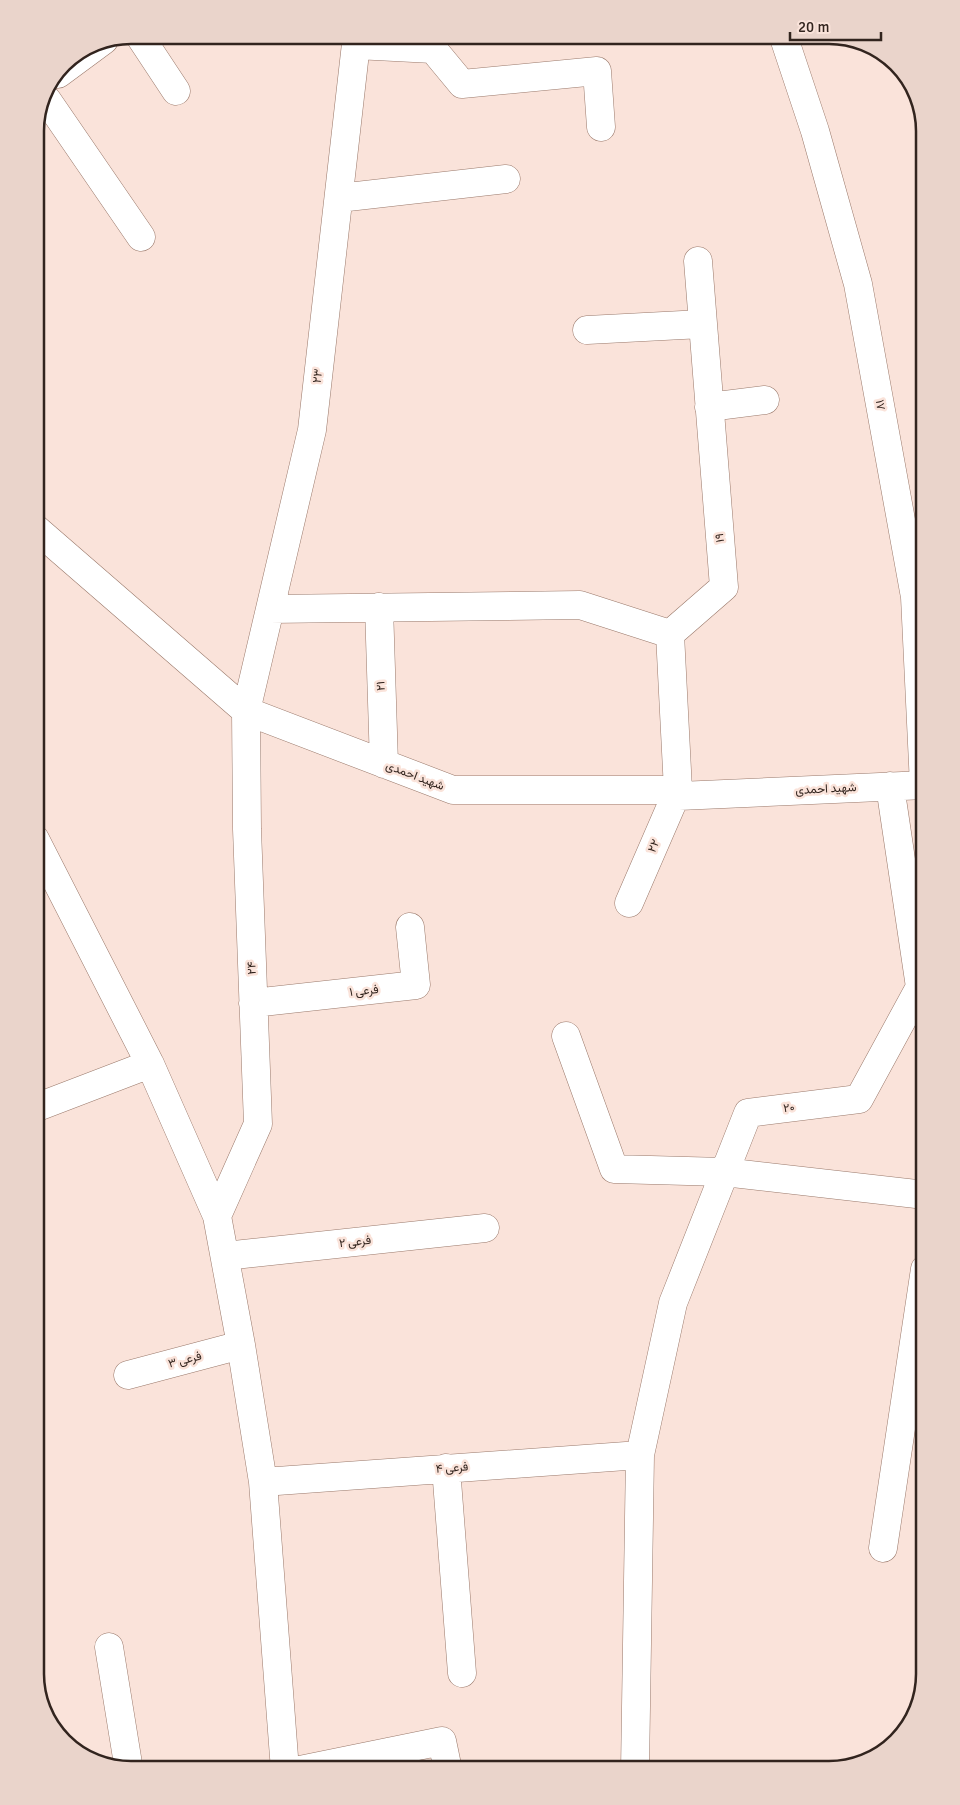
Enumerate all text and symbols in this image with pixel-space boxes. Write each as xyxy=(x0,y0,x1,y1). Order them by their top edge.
scale bar xyxy=(790,10,881,42)
text: 20 m xyxy=(798,18,829,36)
street label: ۲۳ xyxy=(310,368,326,384)
street label: ۱۷ xyxy=(872,399,888,411)
street label: ۱۹ xyxy=(712,533,728,543)
street label: ۲۱ xyxy=(373,681,389,691)
street label: شهید احمدی xyxy=(384,758,446,794)
street label: شهید احمدی xyxy=(795,780,857,798)
street label: ۲۲ xyxy=(645,837,663,855)
street label: ۲۴ xyxy=(244,961,260,975)
street label: فرعی ۱ xyxy=(349,982,379,1000)
street label: ۲۰ xyxy=(782,1100,796,1116)
street label: فرعی ۲ xyxy=(338,1233,372,1251)
street label: فرعی ۳ xyxy=(167,1348,203,1372)
street label: فرعی ۴ xyxy=(435,1459,469,1477)

